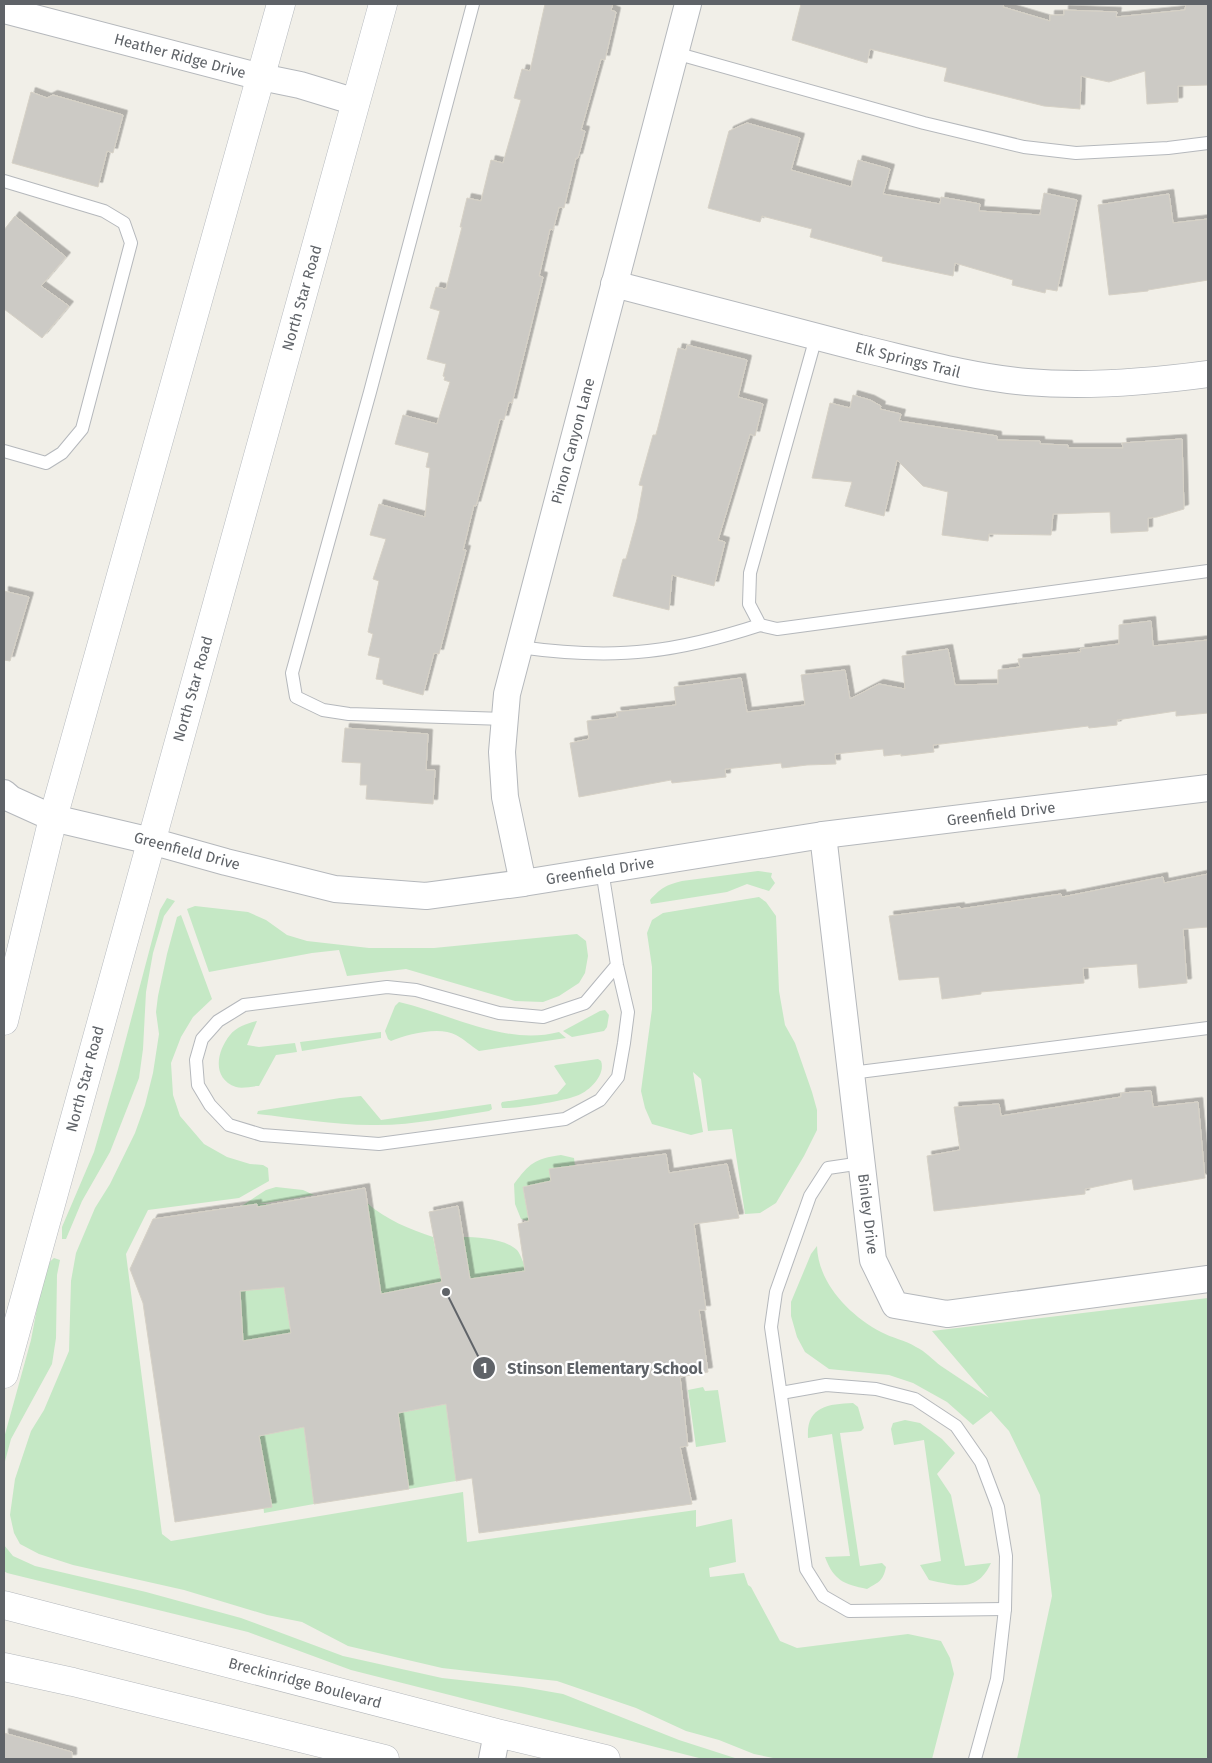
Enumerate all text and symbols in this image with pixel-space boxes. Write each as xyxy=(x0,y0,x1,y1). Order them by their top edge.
street label: Heather Ridge Drive xyxy=(112,30,248,82)
street label: North Star Road xyxy=(278,243,326,353)
street label: Elk Springs Trail xyxy=(853,338,963,382)
street label: Pinon Canyon Lane xyxy=(548,376,598,506)
street label: North Star Road xyxy=(169,634,217,744)
street label: Greenfield Drive xyxy=(946,798,1056,830)
street label: Greenfield Drive xyxy=(132,828,242,874)
street label: Greenfield Drive xyxy=(545,854,655,888)
street label: North Star Road xyxy=(62,1024,108,1134)
street label: Binley Drive xyxy=(854,1173,882,1255)
callout: Stinson Elementary School xyxy=(472,1353,712,1384)
text: 1 xyxy=(481,1359,487,1377)
text: Stinson Elementary School xyxy=(507,1359,703,1378)
street label: Breckinridge Boulevard xyxy=(226,1654,384,1712)

